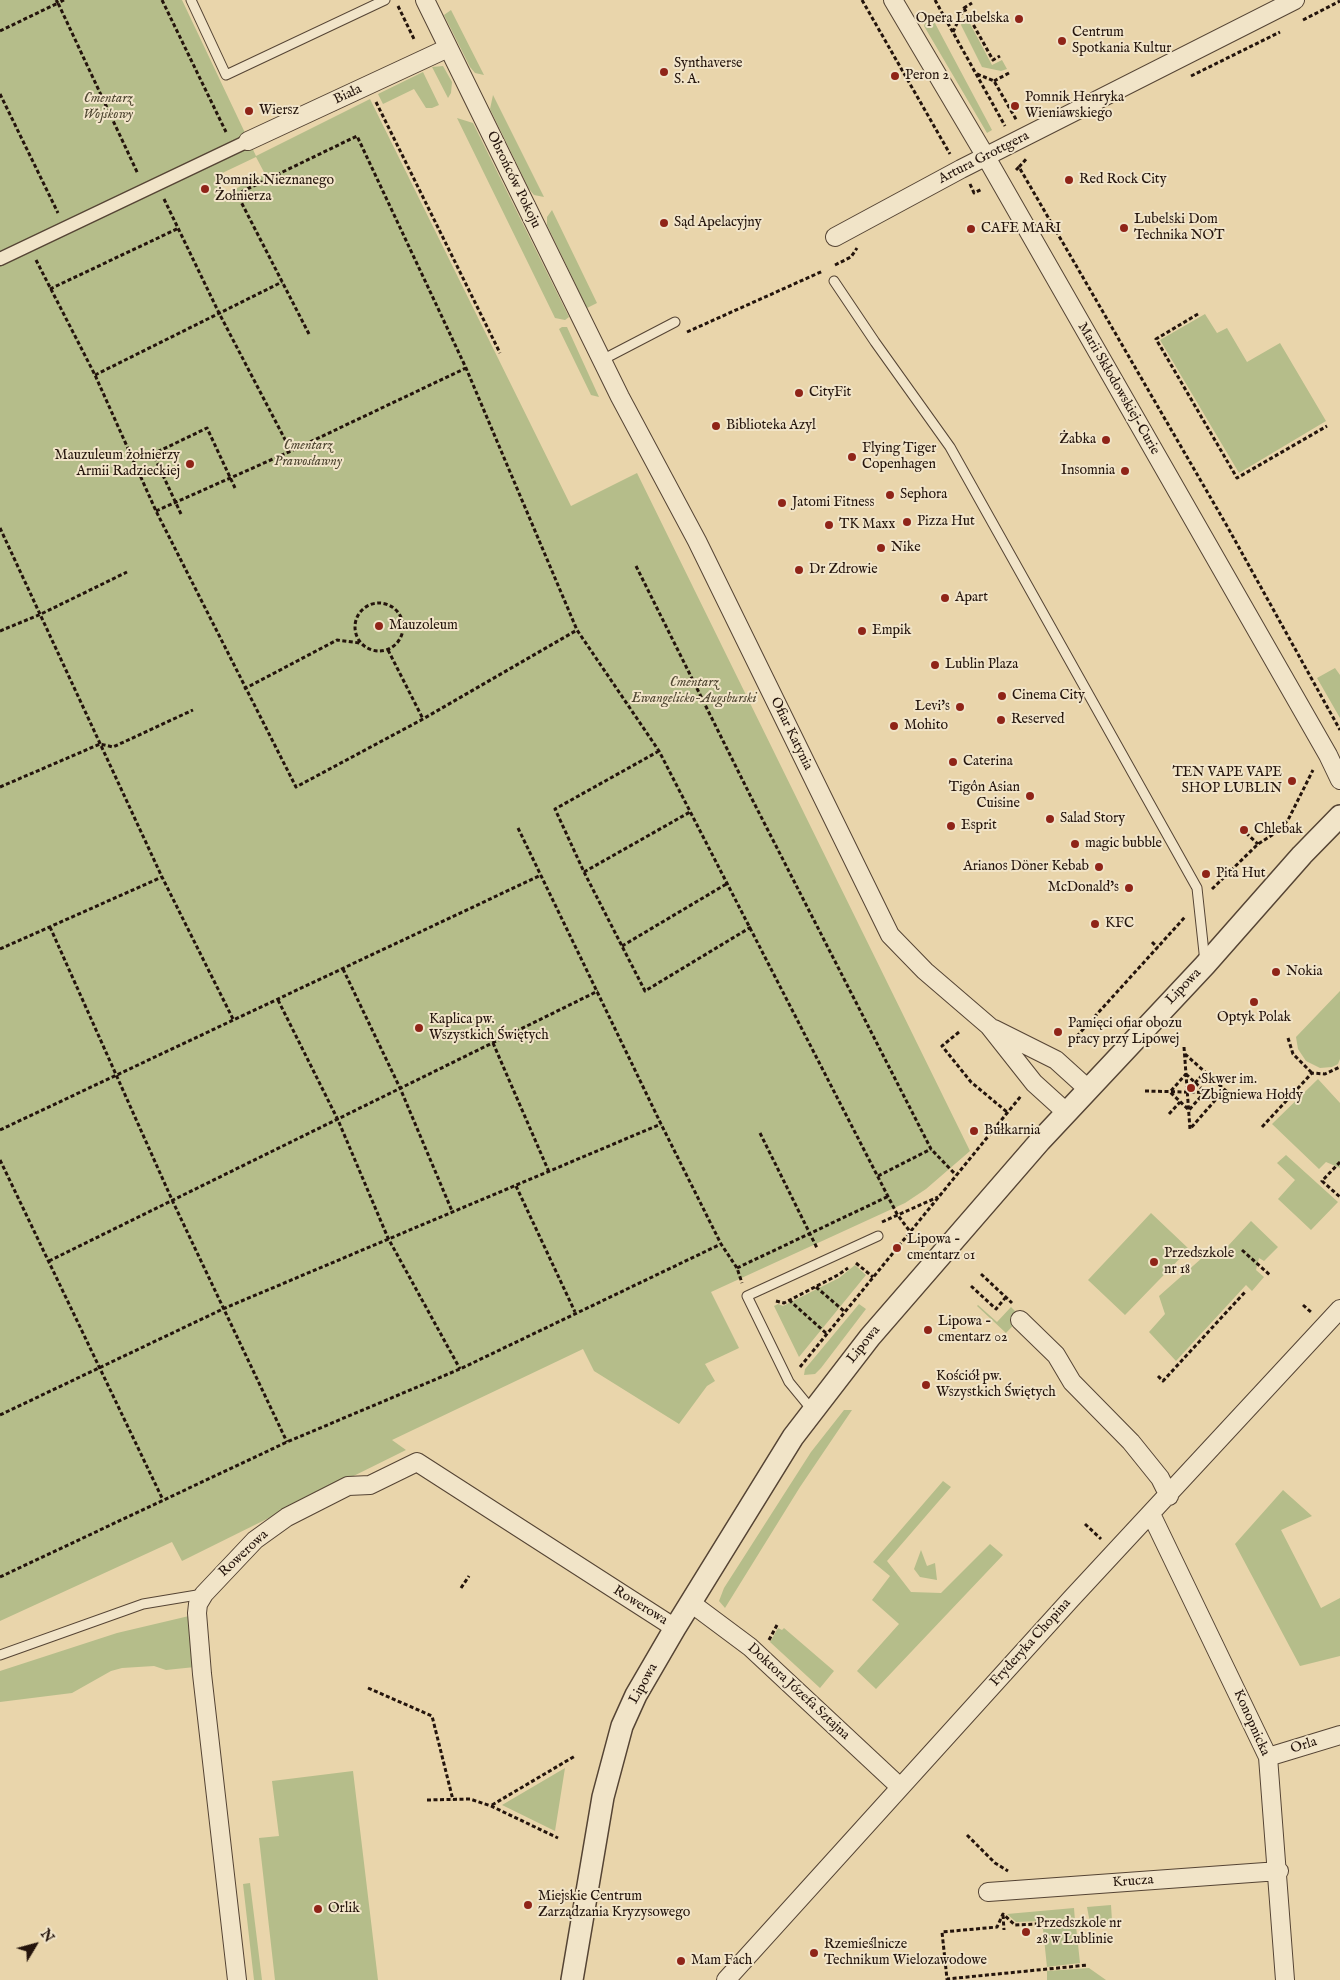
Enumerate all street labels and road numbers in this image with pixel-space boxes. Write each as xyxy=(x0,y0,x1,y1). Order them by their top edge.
street label: Biała xyxy=(331,81,365,109)
street label: Artura Grottgera xyxy=(936,128,1032,188)
street label: Obrońców Pokoju xyxy=(482,129,544,231)
street label: Marii Skłodowskiej-Curie xyxy=(1073,320,1163,458)
street label: Ofiar Katynia xyxy=(766,695,816,773)
street label: Lipowa xyxy=(1163,965,1205,1009)
street label: Lipowa xyxy=(844,1323,884,1367)
street label: Rowerowa xyxy=(216,1527,272,1581)
street label: Rowerowa xyxy=(610,1583,670,1629)
street label: Fryderyka Chopina xyxy=(987,1596,1075,1690)
street label: Doktora Józefa Sztajna xyxy=(743,1640,853,1744)
street label: Lipowa xyxy=(626,1661,662,1707)
street label: Konopnicka xyxy=(1229,1687,1273,1759)
street label: Orla xyxy=(1289,1734,1319,1758)
street label: Krucza xyxy=(1112,1872,1154,1892)

